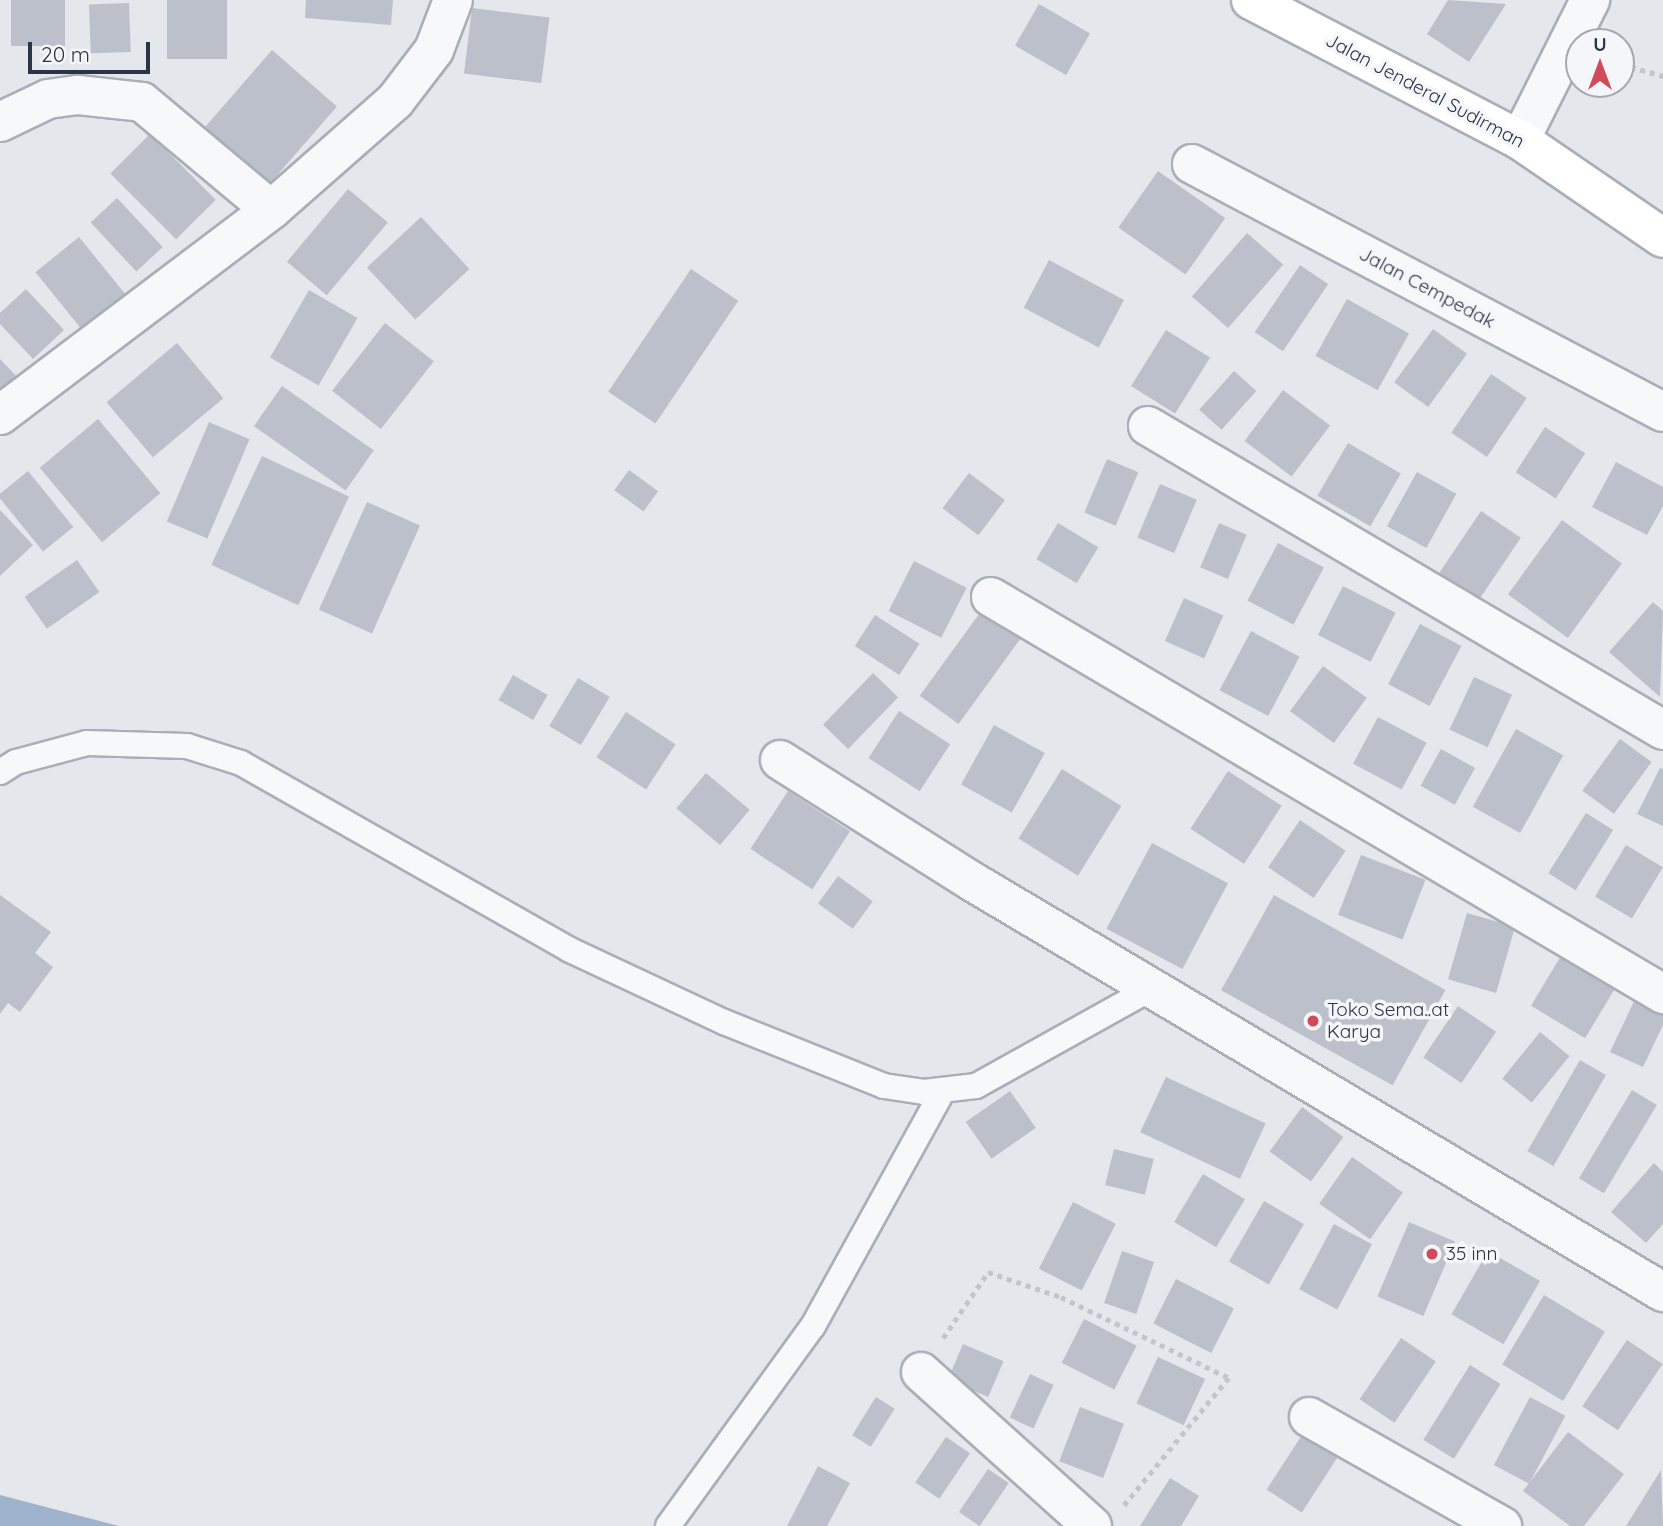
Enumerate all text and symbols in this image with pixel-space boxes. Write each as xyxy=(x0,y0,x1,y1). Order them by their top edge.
scale bar xyxy=(32,28,154,72)
north arrow xyxy=(1565,28,1635,98)
street label: Jalan Jenderal Sudirman xyxy=(1322,29,1528,153)
text: U xyxy=(1593,32,1607,56)
text: 20 m xyxy=(41,41,90,67)
street label: Jalan Cempedak xyxy=(1355,243,1499,333)
place label: Toko Sema..at Karya xyxy=(1327,999,1449,1043)
marker: Toko Sema..at Karya xyxy=(1305,1013,1321,1029)
place label: 35 inn xyxy=(1446,1243,1498,1265)
marker: 35 inn xyxy=(1424,1246,1440,1262)

